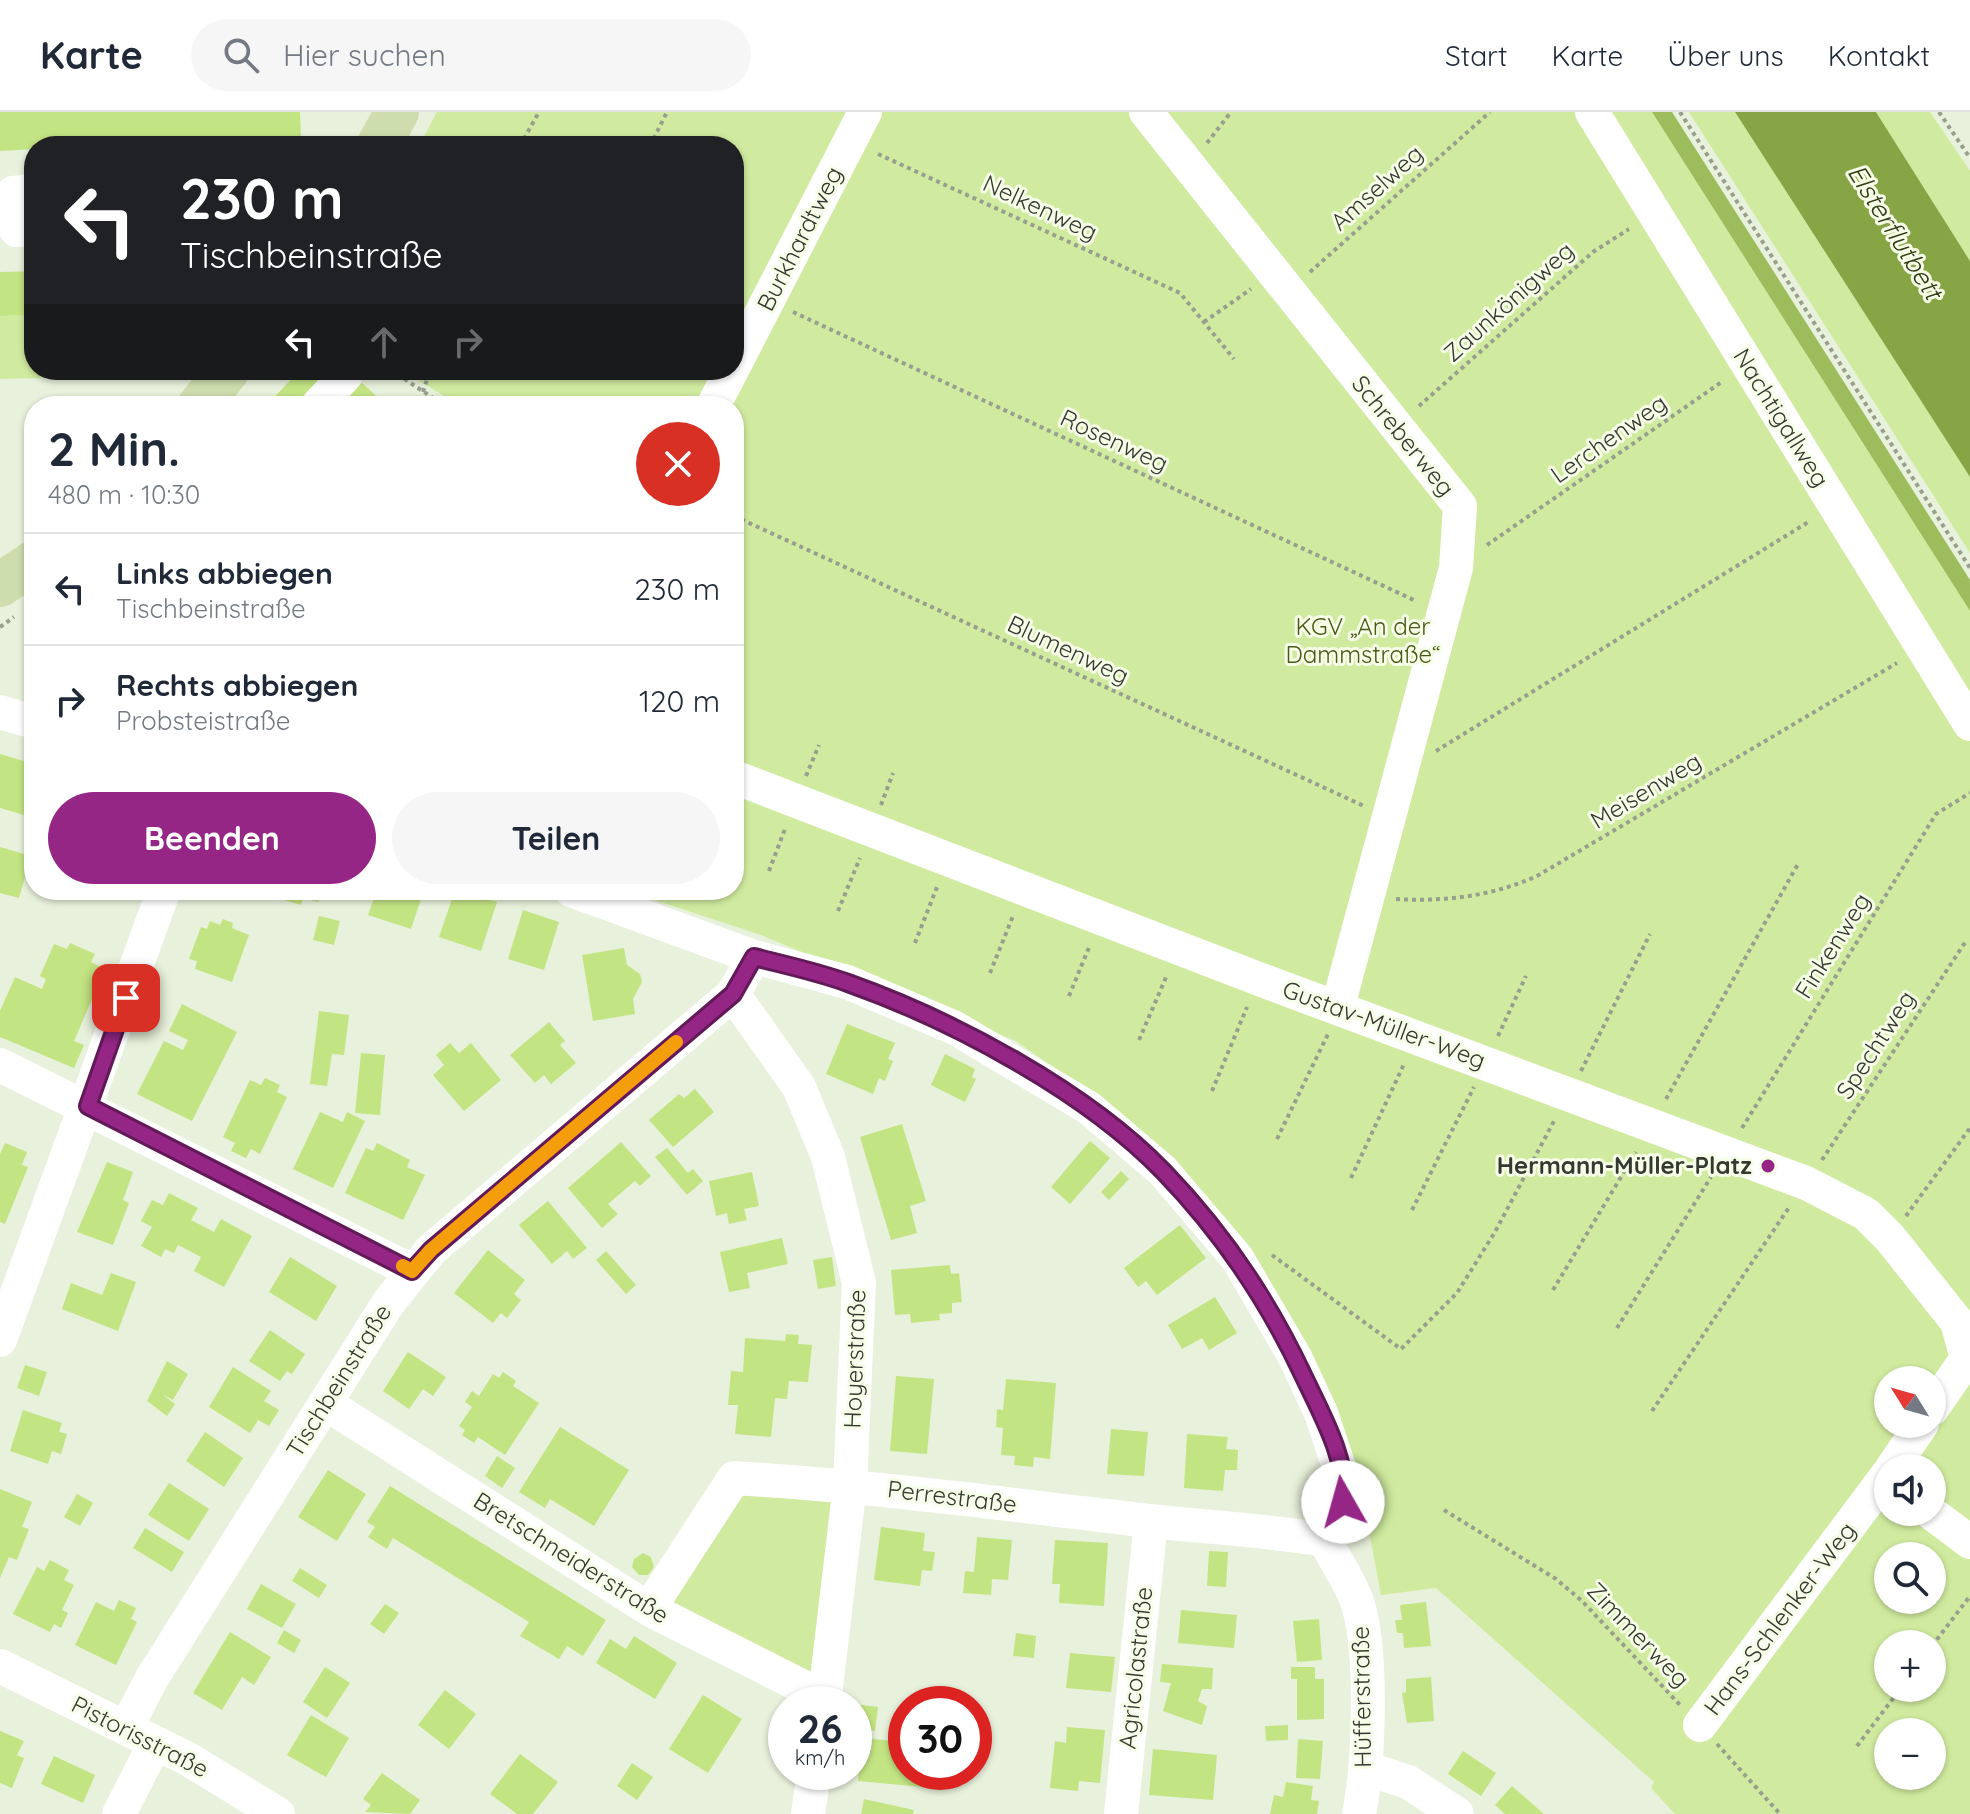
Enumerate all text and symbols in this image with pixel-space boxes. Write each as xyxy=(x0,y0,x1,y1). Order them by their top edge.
search box xyxy=(191,19,751,91)
text: Karte xyxy=(40,31,143,79)
icon: search xyxy=(219,33,263,77)
text: Hier suchen xyxy=(283,36,446,74)
text: Start xyxy=(1445,38,1507,73)
text: Karte xyxy=(1551,38,1623,73)
text: Über uns xyxy=(1667,38,1784,73)
text: Kontakt xyxy=(1828,38,1930,73)
street label: Amselweg xyxy=(1324,138,1429,236)
water label: Elsterflutbett xyxy=(1841,158,1952,308)
street label: Burkhardtweg xyxy=(750,161,848,316)
text: 230 m xyxy=(180,163,344,233)
icon: left xyxy=(48,168,152,272)
street label: Nelkenweg xyxy=(978,168,1102,247)
text: Tischbeinstraße xyxy=(180,232,443,277)
street label: Zaunkönigweg xyxy=(1437,235,1580,368)
icon: left xyxy=(278,320,322,364)
icon: ahead xyxy=(362,320,406,364)
icon: right xyxy=(446,320,490,364)
street label: Nachtigallweg xyxy=(1727,343,1836,492)
street label: Schreberweg xyxy=(1346,369,1462,502)
street label: Lerchenweg xyxy=(1545,387,1672,489)
street label: Rosenweg xyxy=(1056,402,1173,478)
text: 2 Min. xyxy=(48,418,180,478)
button: close xyxy=(636,422,720,506)
text: 480 m · 10:30 xyxy=(48,478,200,511)
text: Links abbiegen xyxy=(116,554,333,592)
icon: left xyxy=(48,567,92,611)
text: 230 m xyxy=(634,570,720,608)
text: Tischbeinstraße xyxy=(116,592,306,625)
street label: Blumenweg xyxy=(1003,608,1134,690)
park label: KGV „An der Dammstraße“ xyxy=(1286,611,1440,669)
text: Rechts abbiegen xyxy=(116,666,358,704)
icon: right xyxy=(48,679,92,723)
text: 120 m xyxy=(639,682,720,720)
text: Probsteistraße xyxy=(116,704,290,737)
street label: Meisenweg xyxy=(1585,745,1706,835)
button: Beenden xyxy=(48,792,376,884)
button: Teilen xyxy=(392,792,720,884)
street label: Finkenweg xyxy=(1788,887,1876,1004)
pin xyxy=(92,964,160,1032)
street label: Gustav-Müller-Weg xyxy=(1279,973,1490,1075)
icon: arrive xyxy=(104,976,148,1020)
street label: Spechtweg xyxy=(1829,985,1921,1104)
place label: Hermann-Müller-Platz xyxy=(1497,1150,1752,1180)
marker: Hermann-Müller-Platz xyxy=(1759,1157,1777,1175)
street label: Hoyerstraße xyxy=(837,1289,871,1429)
street label: Tischbeinstraße xyxy=(279,1298,397,1463)
north arrow xyxy=(1874,1366,1946,1438)
map controls xyxy=(1874,1366,1946,1790)
button: sound xyxy=(1874,1454,1946,1526)
position arrow xyxy=(1301,1460,1385,1544)
street label: Perrestraße xyxy=(886,1473,1019,1519)
street label: Bretschneiderstraße xyxy=(468,1485,675,1629)
street label: Hans-Schlenker-Weg xyxy=(1697,1516,1862,1721)
button: search xyxy=(1874,1542,1946,1614)
street label: Zimmerweg xyxy=(1581,1575,1696,1693)
street label: Agricolastraße xyxy=(1112,1585,1158,1750)
street label: Hüfferstraße xyxy=(1345,1626,1377,1768)
button: + xyxy=(1874,1630,1946,1702)
speed limit sign: 30 xyxy=(888,1686,992,1790)
street label: Pistorisstraße xyxy=(67,1689,214,1783)
text: 26 xyxy=(798,1703,842,1753)
button: − xyxy=(1874,1718,1946,1790)
text: km/h xyxy=(795,1745,845,1770)

